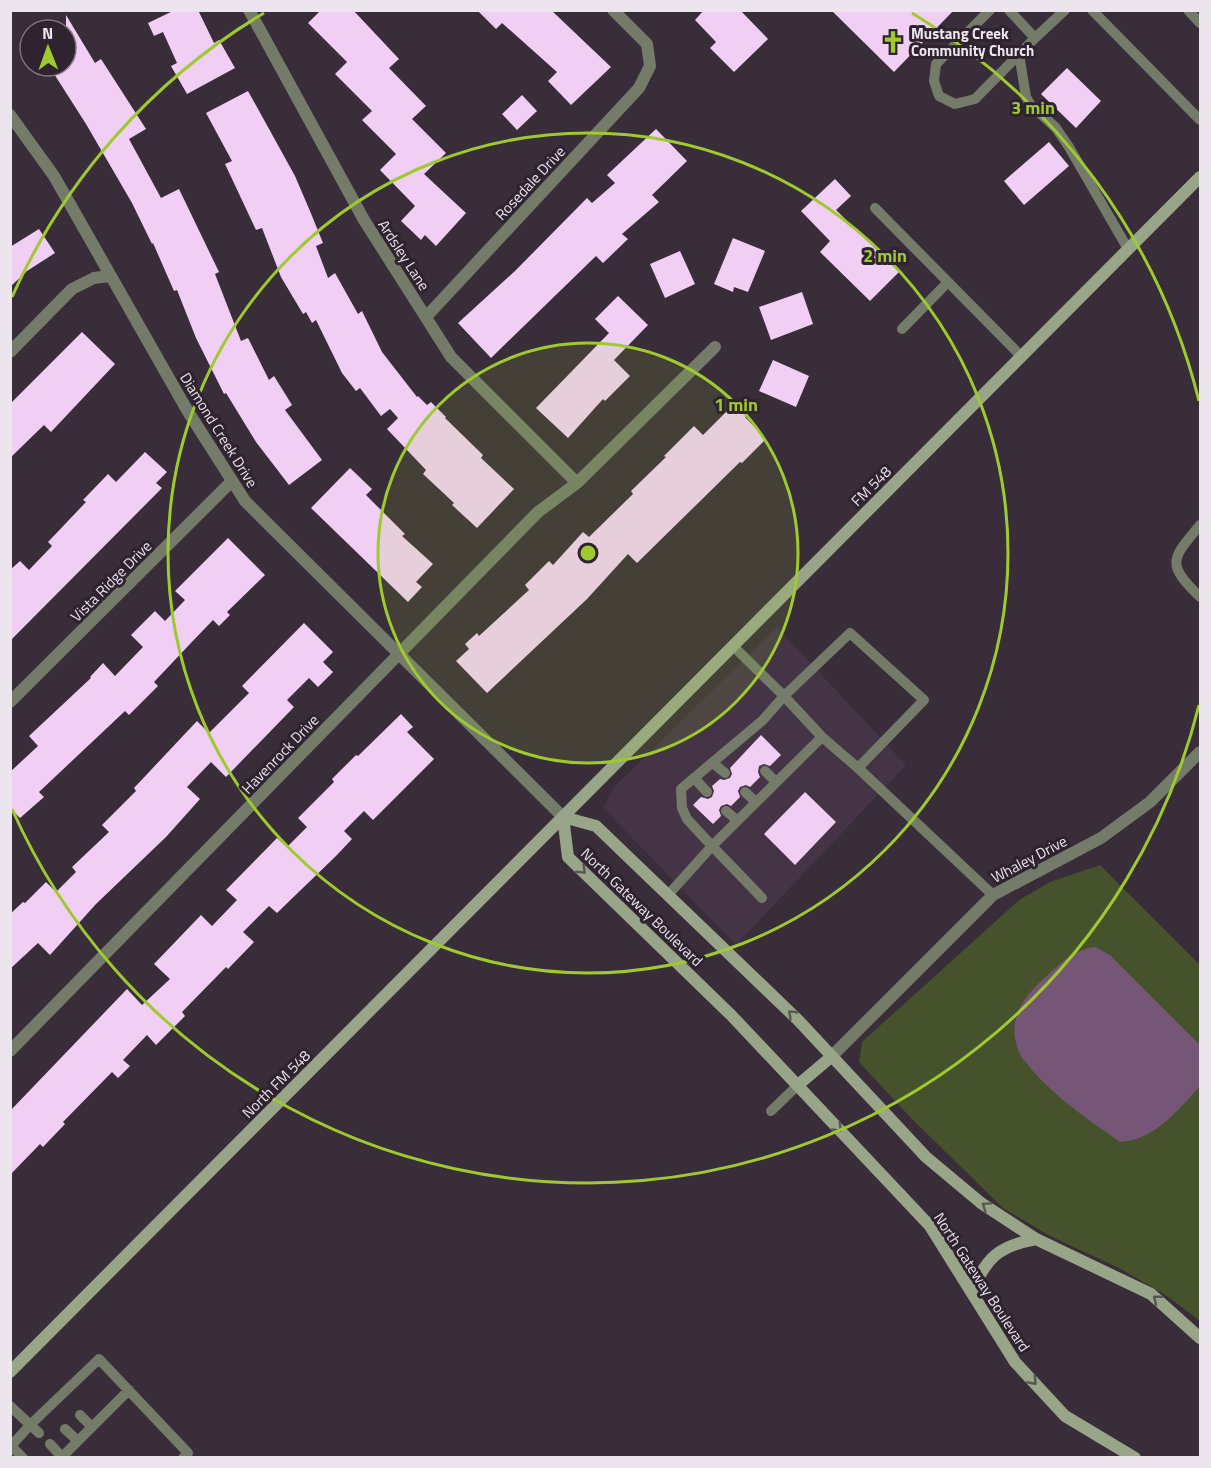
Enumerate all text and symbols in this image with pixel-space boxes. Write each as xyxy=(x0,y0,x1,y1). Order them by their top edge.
north arrow xyxy=(18,18,78,78)
text: N xyxy=(42,21,53,45)
place label: Mustang Creek Community Church xyxy=(911,22,1034,62)
church icon: Mustang Creek Community Church xyxy=(880,29,906,55)
text: 3 min xyxy=(1011,94,1055,121)
street label: Rosedale Drive xyxy=(489,141,571,225)
street label: Ardsley Lane xyxy=(372,215,436,295)
text: 2 min xyxy=(863,242,907,269)
street label: Diamond Creek Drive xyxy=(174,368,264,492)
text: 1 min xyxy=(714,391,758,418)
street label: FM 548 xyxy=(846,461,896,511)
street label: Vista Ridge Drive xyxy=(65,535,157,627)
centre of rings xyxy=(578,543,598,563)
street label: Havenrock Drive xyxy=(236,709,324,799)
street label: Whaley Drive xyxy=(987,829,1071,889)
street label: North Gateway Boulevard xyxy=(576,842,708,972)
one-way arrow xyxy=(574,862,585,873)
one-way arrow xyxy=(788,1011,799,1022)
street label: North FM 548 xyxy=(236,1044,316,1124)
one-way arrow xyxy=(831,1121,842,1131)
one-way arrow xyxy=(982,1202,993,1213)
street label: North Gateway Boulevard xyxy=(928,1208,1036,1356)
one-way arrow xyxy=(1152,1296,1163,1307)
one-way arrow xyxy=(1026,1374,1037,1384)

